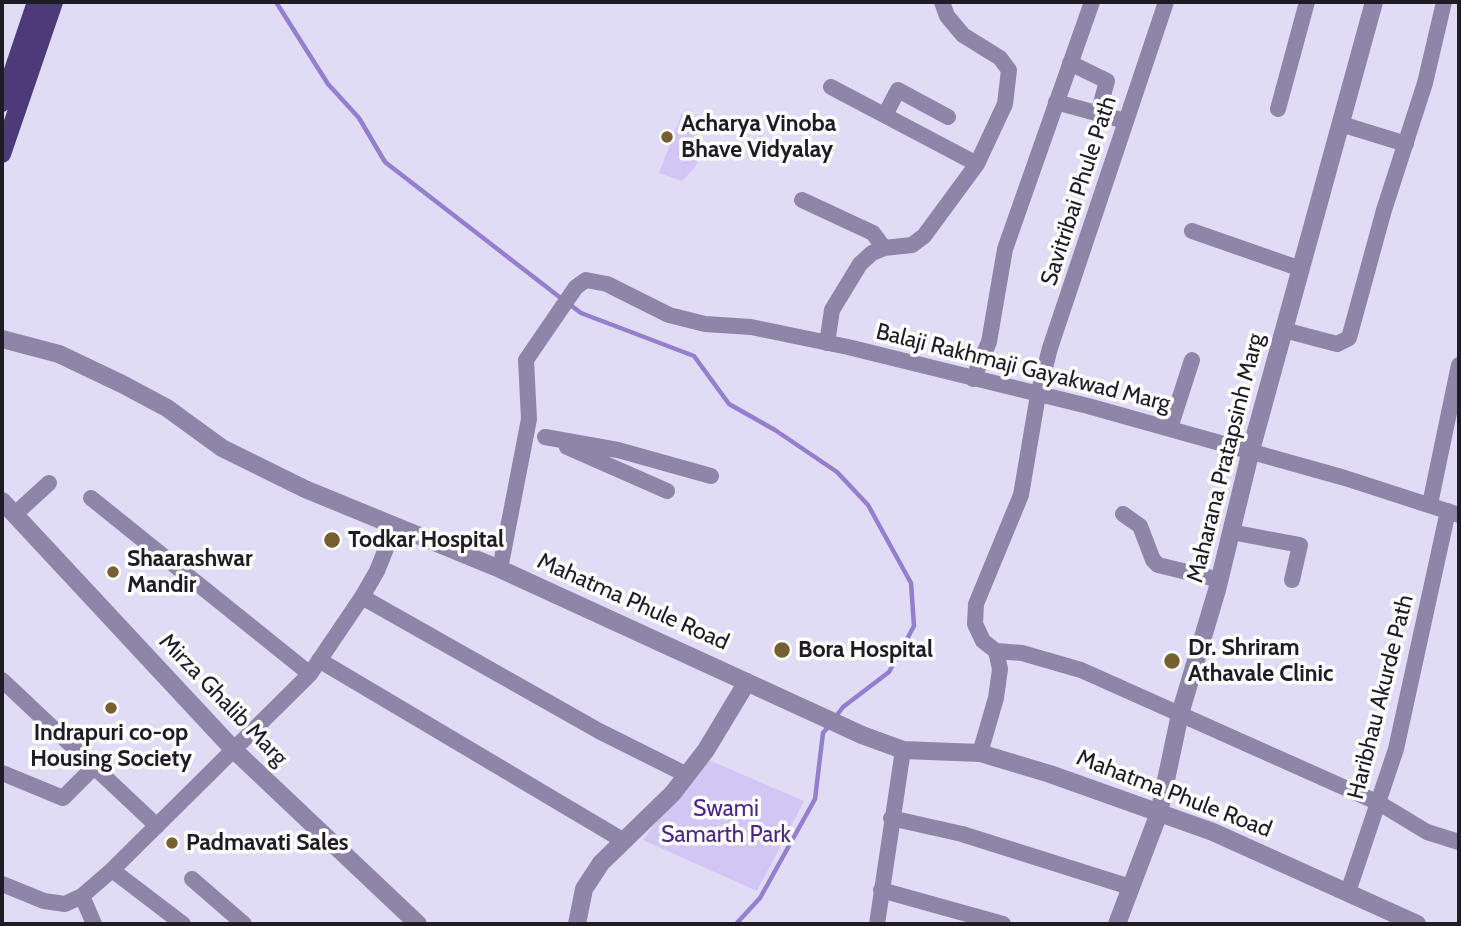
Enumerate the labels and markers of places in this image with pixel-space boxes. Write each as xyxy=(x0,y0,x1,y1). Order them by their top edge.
place label: Acharya Vinoba Bhave Vidyalay xyxy=(681,110,836,164)
marker: Acharya Vinoba Bhave Vidyalay xyxy=(659,129,675,145)
place label: Todkar Hospital xyxy=(348,526,504,554)
marker: Todkar Hospital xyxy=(322,530,342,550)
place label: Shaarashwar Mandir xyxy=(127,545,253,599)
marker: Shaarashwar Mandir xyxy=(105,564,121,580)
place label: Dr. Shriram Athavale Clinic xyxy=(1188,634,1333,688)
place label: Bora Hospital xyxy=(798,636,933,664)
marker: Bora Hospital xyxy=(772,640,792,660)
marker: Dr. Shriram Athavale Clinic xyxy=(1162,651,1182,671)
marker: Indrapuri co-op Housing Society xyxy=(103,700,119,716)
place label: Indrapuri co-op Housing Society xyxy=(30,719,192,773)
place label: Padmavati Sales xyxy=(186,829,348,857)
marker: Padmavati Sales xyxy=(164,835,180,851)

